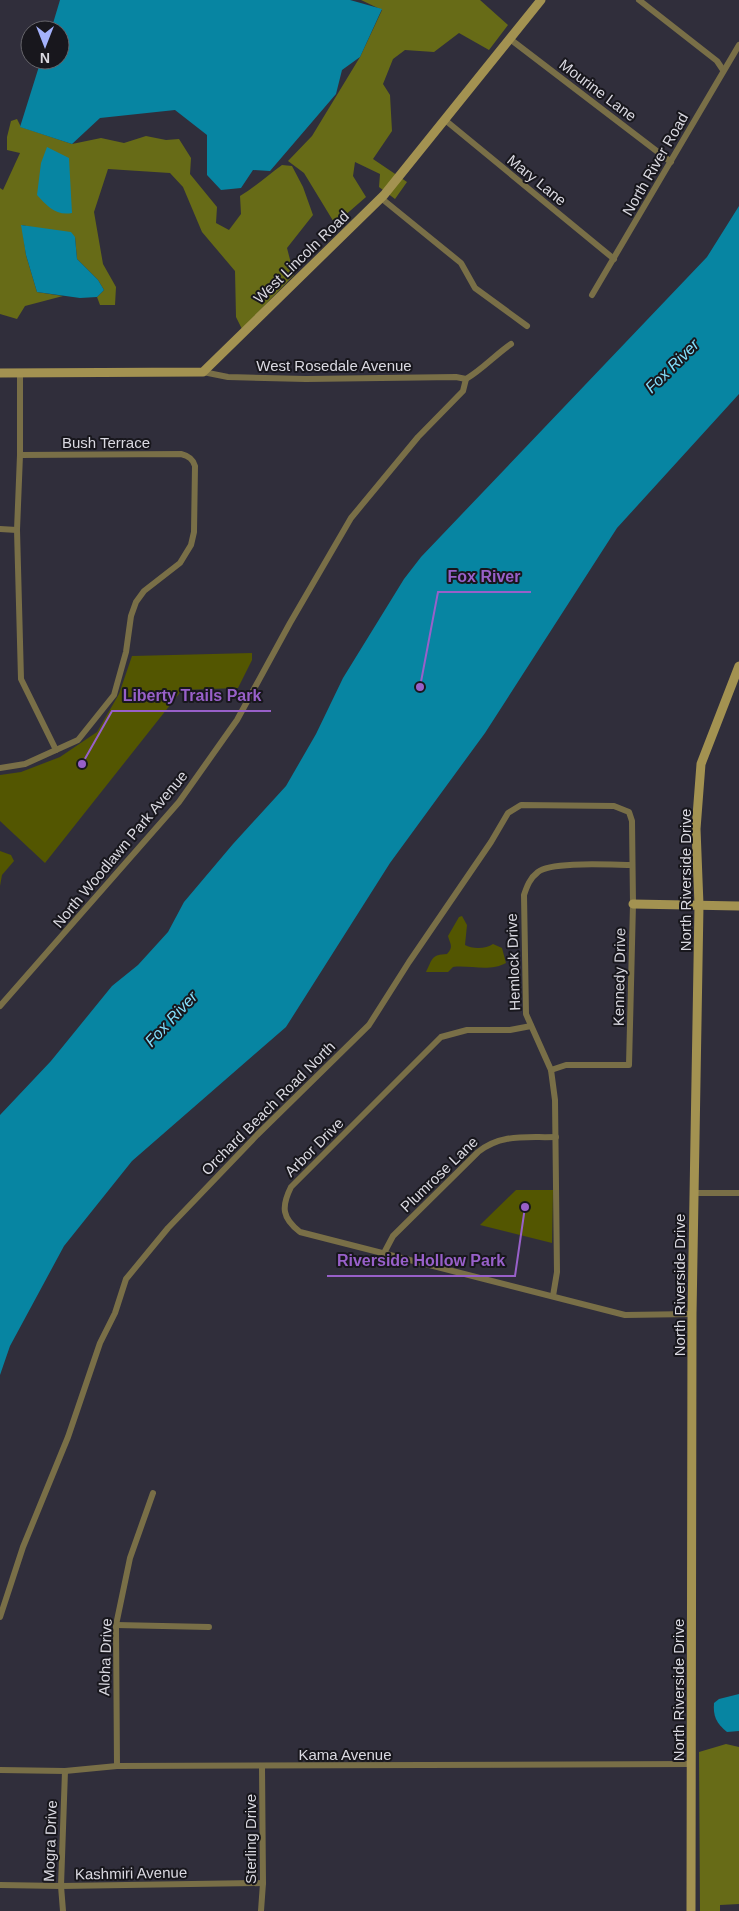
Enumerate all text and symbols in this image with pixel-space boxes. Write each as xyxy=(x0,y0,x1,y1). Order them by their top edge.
north arrow xyxy=(20,20,70,70)
text: N xyxy=(40,50,50,66)
street label: Mourine Lane xyxy=(556,56,640,124)
street label: North River Road xyxy=(619,110,691,218)
street label: Mary Lane xyxy=(504,151,570,209)
street label: West Lincoln Road xyxy=(250,207,352,307)
water label: Fox River xyxy=(642,335,703,396)
street label: West Rosedale Avenue xyxy=(256,357,412,374)
street label: Bush Terrace xyxy=(62,434,150,451)
callout: Fox River xyxy=(438,561,531,592)
text: Fox River xyxy=(448,568,520,585)
callout: Liberty Trails Park xyxy=(112,680,271,711)
text: Liberty Trails Park xyxy=(123,687,261,704)
street label: North Woodlawn Park Avenue xyxy=(49,767,191,931)
street label: North Riverside Drive xyxy=(677,809,694,951)
street label: Hemlock Drive xyxy=(503,913,523,1011)
street label: Kennedy Drive xyxy=(610,928,628,1026)
water label: Fox River xyxy=(141,988,201,1050)
street label: Orchard Beach Road North xyxy=(198,1038,338,1178)
street label: Arbor Drive xyxy=(281,1114,347,1180)
street label: Plumrose Lane xyxy=(397,1133,481,1215)
street label: North Riverside Drive xyxy=(671,1214,688,1356)
callout: Riverside Hollow Park xyxy=(327,1245,515,1276)
text: Riverside Hollow Park xyxy=(337,1252,505,1269)
street label: Aloha Drive xyxy=(95,1618,115,1696)
street label: North Riverside Drive xyxy=(670,1619,687,1761)
street label: Kama Avenue xyxy=(298,1746,392,1763)
street label: Sterling Drive xyxy=(242,1794,259,1884)
street label: Mogra Drive xyxy=(40,1800,60,1882)
street label: Kashmiri Avenue xyxy=(75,1864,187,1882)

